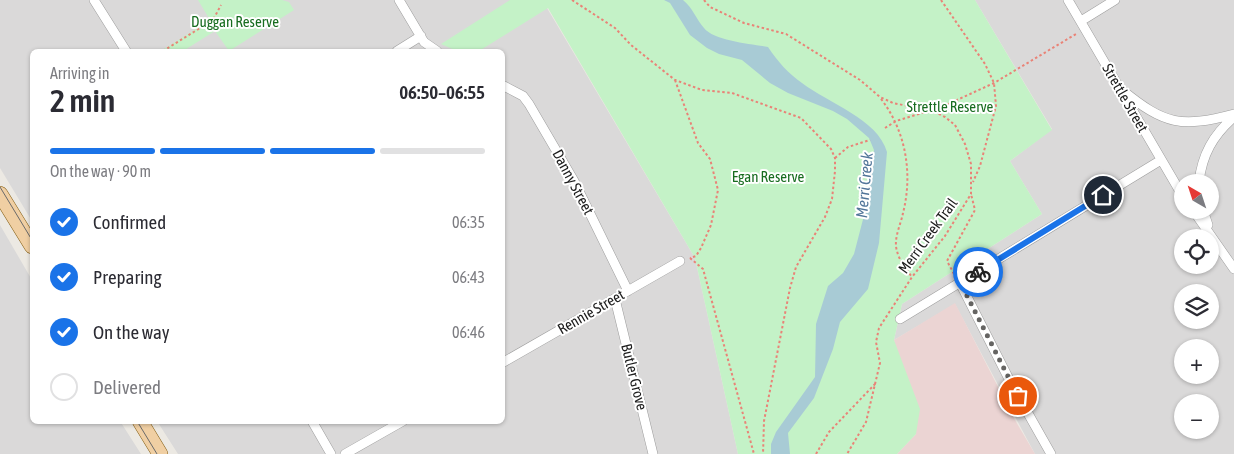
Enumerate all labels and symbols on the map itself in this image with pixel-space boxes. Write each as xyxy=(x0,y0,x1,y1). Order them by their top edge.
park label: Duggan Reserve xyxy=(191,13,279,30)
street label: Strettle Street xyxy=(1099,61,1152,135)
park label: Strettle Reserve xyxy=(907,98,994,115)
street label: Danny Street xyxy=(549,146,598,217)
water label: Merri Creek xyxy=(852,150,876,219)
park label: Egan Reserve xyxy=(732,168,804,185)
pin xyxy=(1082,174,1124,216)
north arrow xyxy=(1174,174,1219,219)
street label: Merri Creek Trail xyxy=(895,195,961,277)
courier xyxy=(953,247,1003,297)
street label: Rennie Street xyxy=(554,286,627,337)
street label: Butler Grove xyxy=(618,342,651,412)
pin xyxy=(997,375,1039,417)

